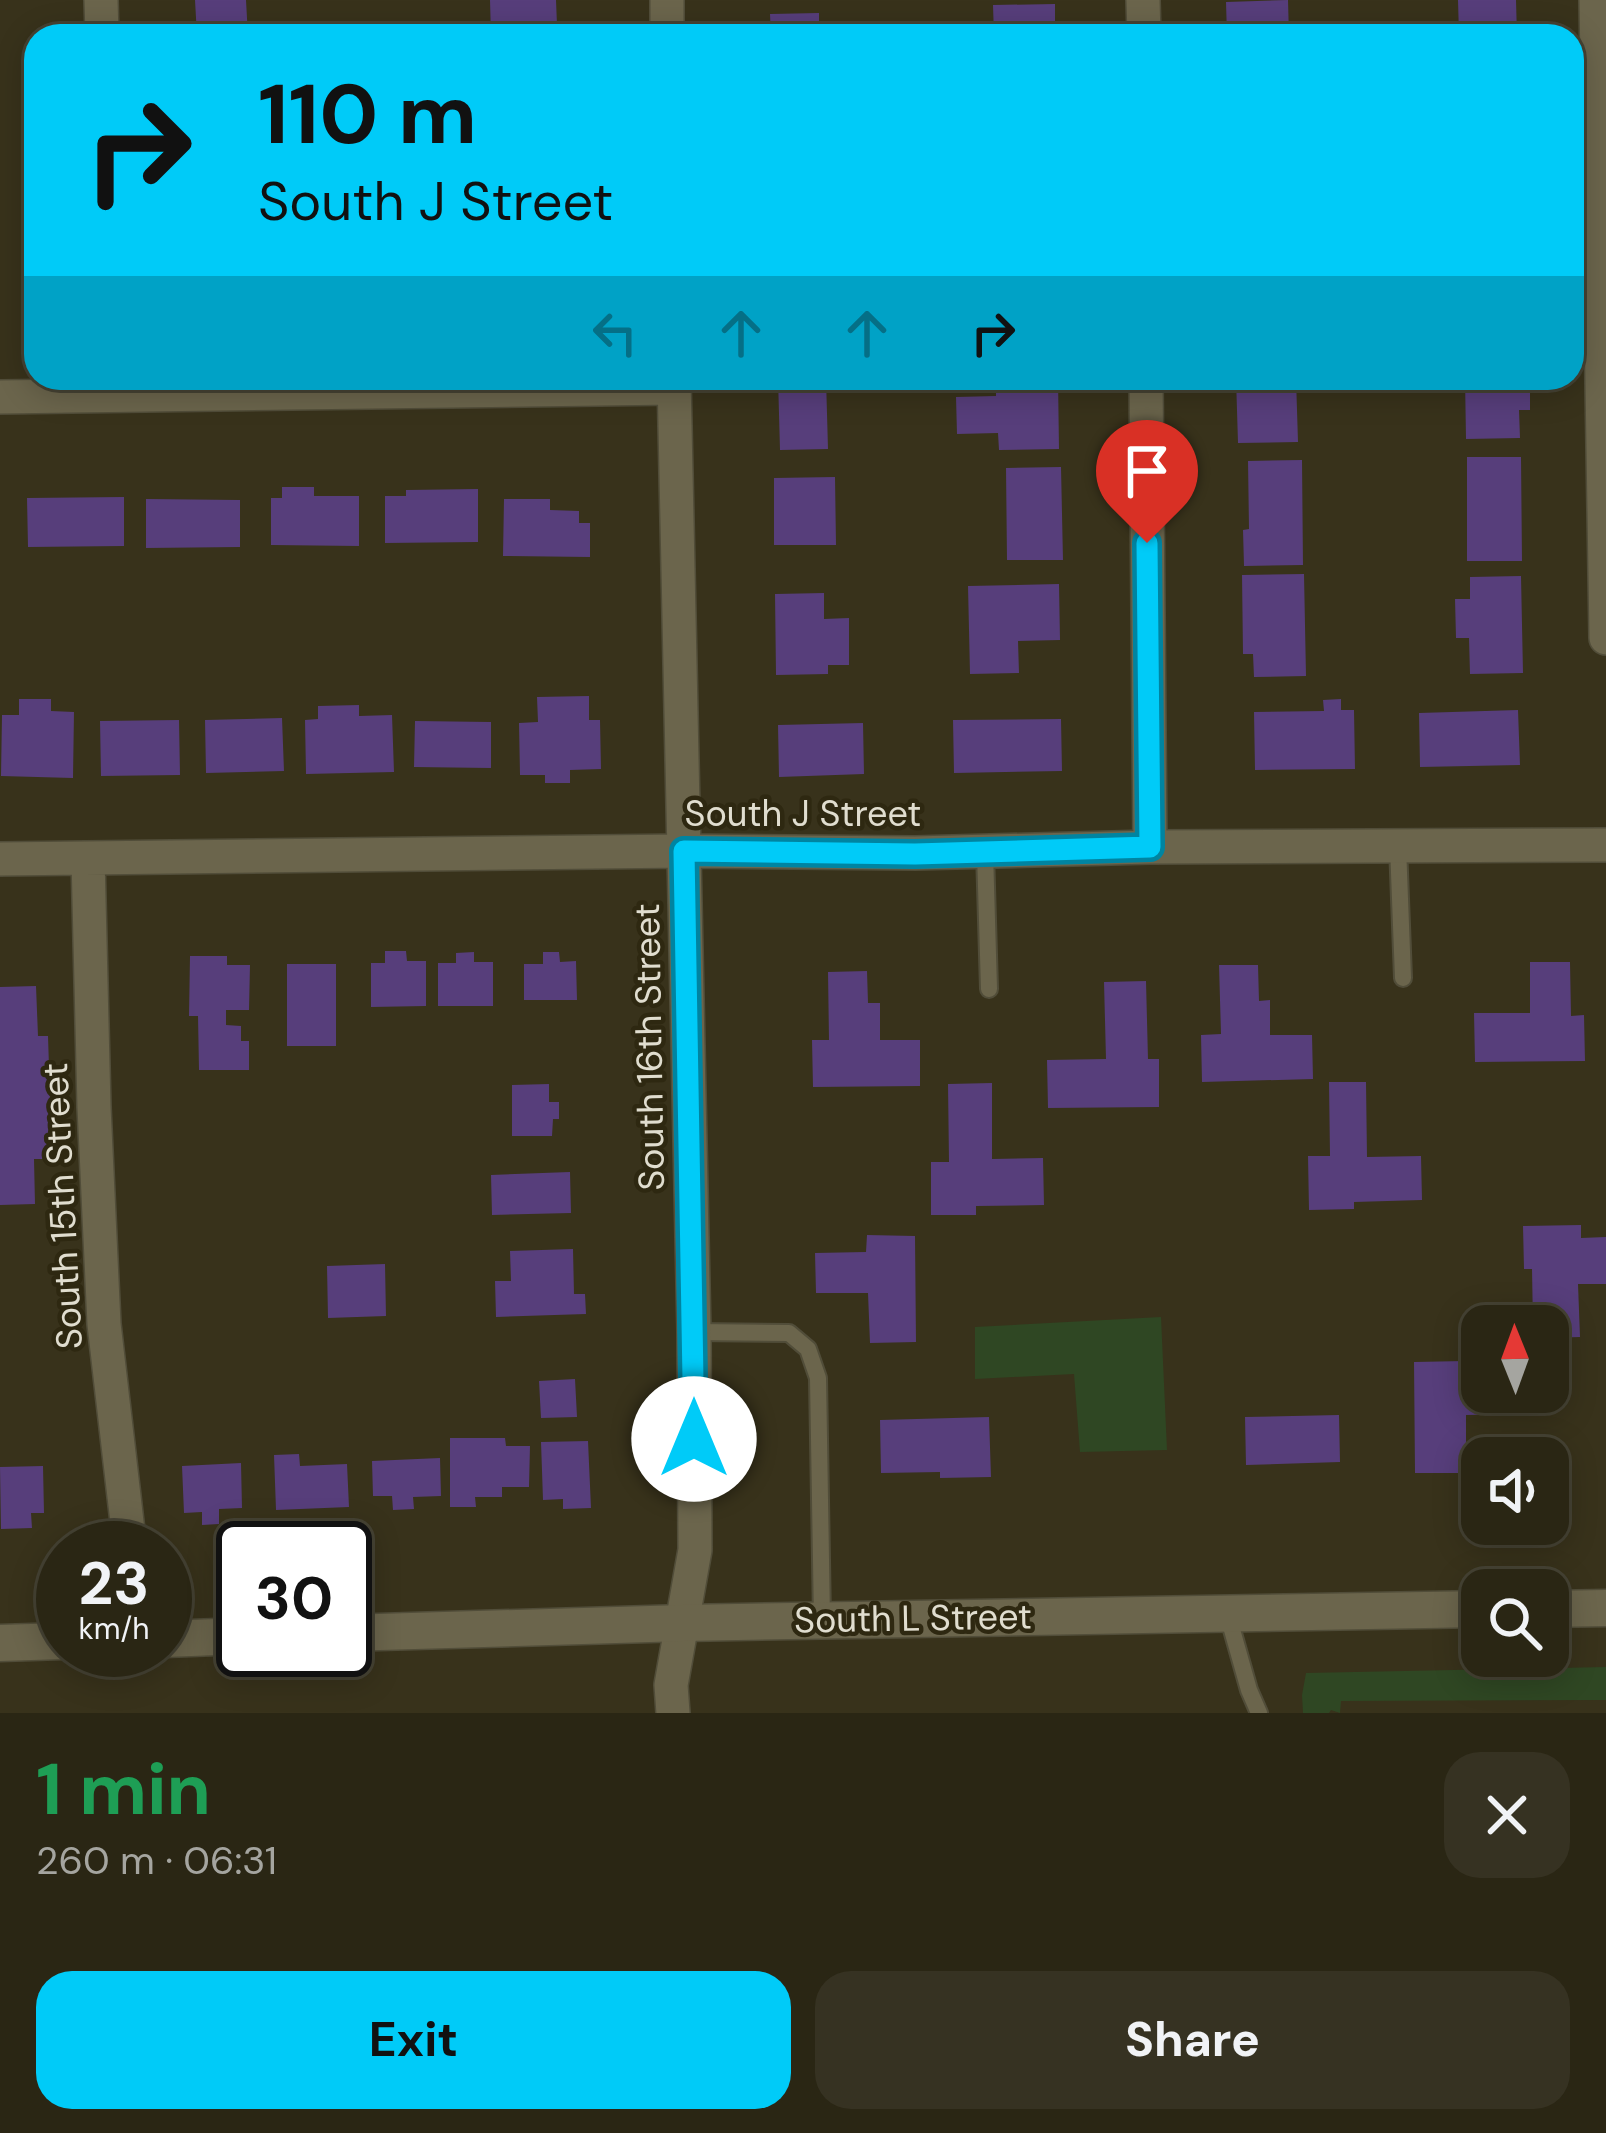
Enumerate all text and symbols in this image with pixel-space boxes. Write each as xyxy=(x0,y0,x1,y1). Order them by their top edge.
text: 110 m xyxy=(258,60,477,169)
icon: right xyxy=(60,72,216,228)
text: South J Street xyxy=(258,166,613,237)
icon: left xyxy=(582,300,648,366)
icon: ahead xyxy=(708,300,774,366)
icon: ahead xyxy=(834,300,900,366)
icon: right xyxy=(960,300,1026,366)
pin xyxy=(1096,420,1198,543)
icon: arrive xyxy=(1114,438,1180,504)
street label: South J Street xyxy=(685,790,921,837)
street label: South 16th Street xyxy=(623,903,675,1191)
street label: South 15th Street xyxy=(31,1062,93,1350)
north arrow xyxy=(1461,1305,1569,1413)
map controls xyxy=(1461,1305,1569,1677)
position arrow xyxy=(631,1376,757,1502)
button: sound xyxy=(1461,1437,1569,1545)
speed limit sign: 30 xyxy=(216,1521,372,1677)
text: 23 xyxy=(79,1544,149,1623)
button: search xyxy=(1461,1569,1569,1677)
street label: South L Street xyxy=(794,1592,1032,1644)
text: km/h xyxy=(79,1609,149,1648)
text: 1 min xyxy=(36,1743,211,1836)
button: close xyxy=(1444,1752,1570,1878)
text: 260 m · 06:31 xyxy=(36,1835,277,1886)
button: Exit xyxy=(36,1971,791,2109)
button: Share xyxy=(815,1971,1570,2109)

